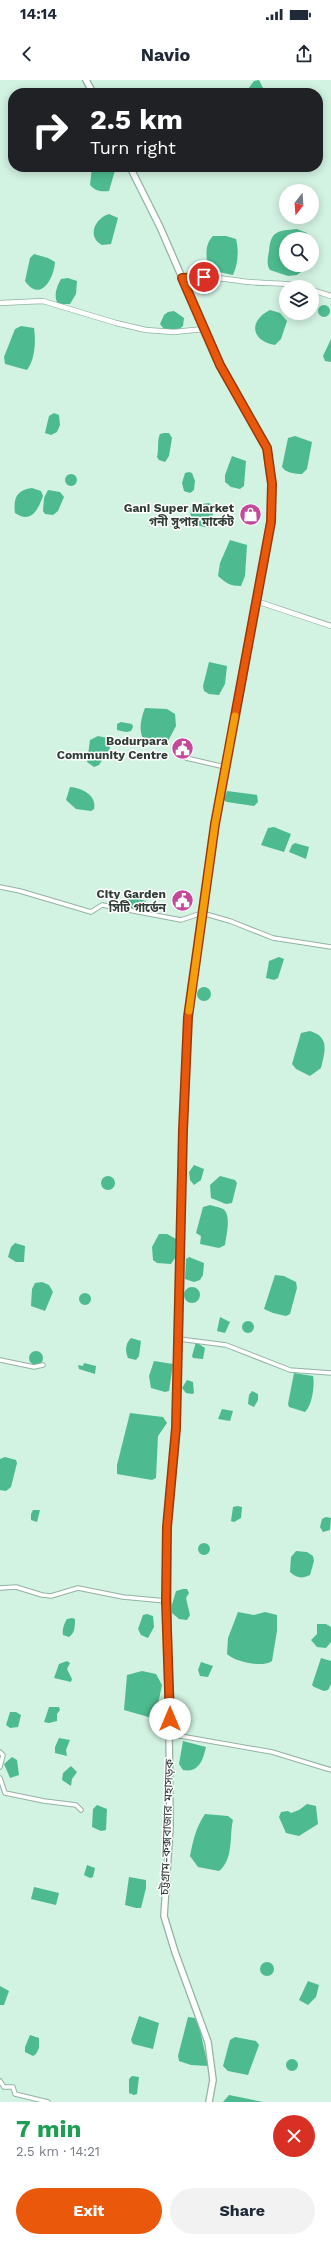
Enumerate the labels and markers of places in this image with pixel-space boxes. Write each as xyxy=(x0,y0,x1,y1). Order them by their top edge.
pin xyxy=(187,260,221,294)
place label: Gani Super Market গনী সুপার মার্কেট xyxy=(124,501,235,530)
shop icon: Gani Super Market গনী সুপার মার্কেট xyxy=(237,502,263,528)
place label: Bodurpara Community Centre xyxy=(57,734,168,762)
public building icon: Bodurpara Community Centre xyxy=(170,735,196,761)
place label: City Garden সিটি গার্ডেন xyxy=(97,887,167,915)
public building icon: City Garden সিটি গার্ডেন xyxy=(169,888,195,914)

